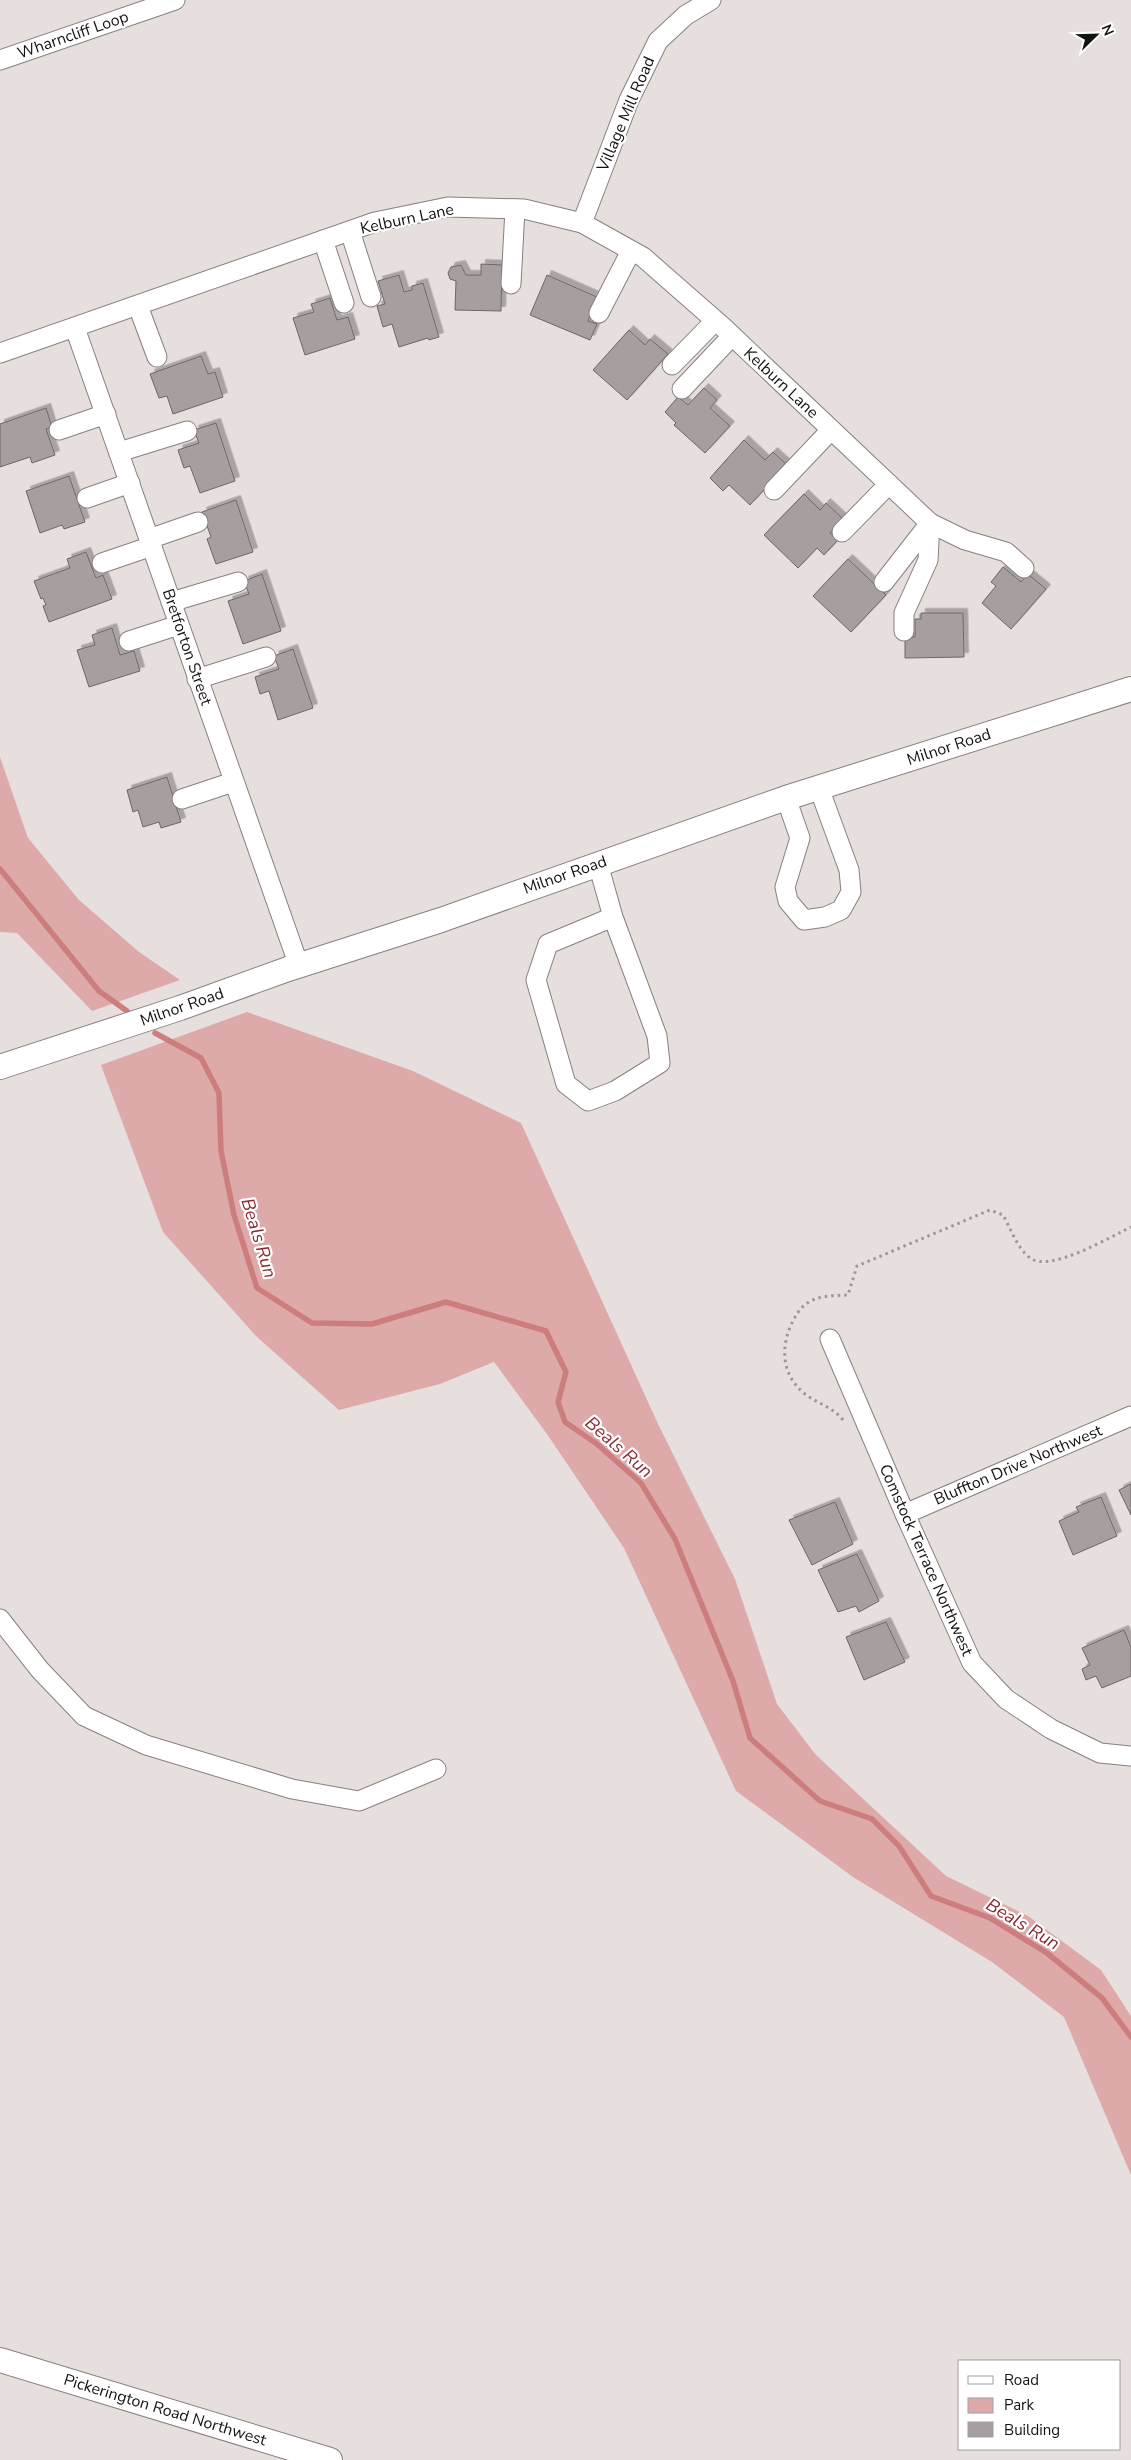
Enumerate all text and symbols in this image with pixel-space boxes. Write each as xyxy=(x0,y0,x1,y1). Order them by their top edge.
street label: Wharncliff Loop xyxy=(15,6,131,64)
north arrow xyxy=(1071,10,1121,60)
text: N xyxy=(1097,22,1118,39)
street label: Village Mill Road xyxy=(591,53,660,176)
street label: Kelburn Lane xyxy=(358,198,456,240)
street label: Kelburn Lane xyxy=(739,343,823,423)
street label: Bretforton Street xyxy=(157,586,217,709)
street label: Milnor Road xyxy=(904,723,994,771)
street label: Milnor Road xyxy=(520,850,610,900)
street label: Milnor Road xyxy=(137,982,227,1032)
water label: Beals Run xyxy=(236,1195,282,1281)
water label: Beals Run xyxy=(580,1411,658,1483)
street label: Bluffton Drive Northwest xyxy=(930,1419,1106,1510)
street label: Comstock Terrace Northwest xyxy=(874,1461,978,1660)
water label: Beals Run xyxy=(982,1893,1064,1955)
legend xyxy=(958,2360,1121,2450)
street label: Pickerington Road Northwest xyxy=(61,2369,269,2451)
text: Road xyxy=(1004,2370,1039,2390)
text: Park xyxy=(1004,2395,1034,2415)
text: Building xyxy=(1004,2420,1060,2440)

